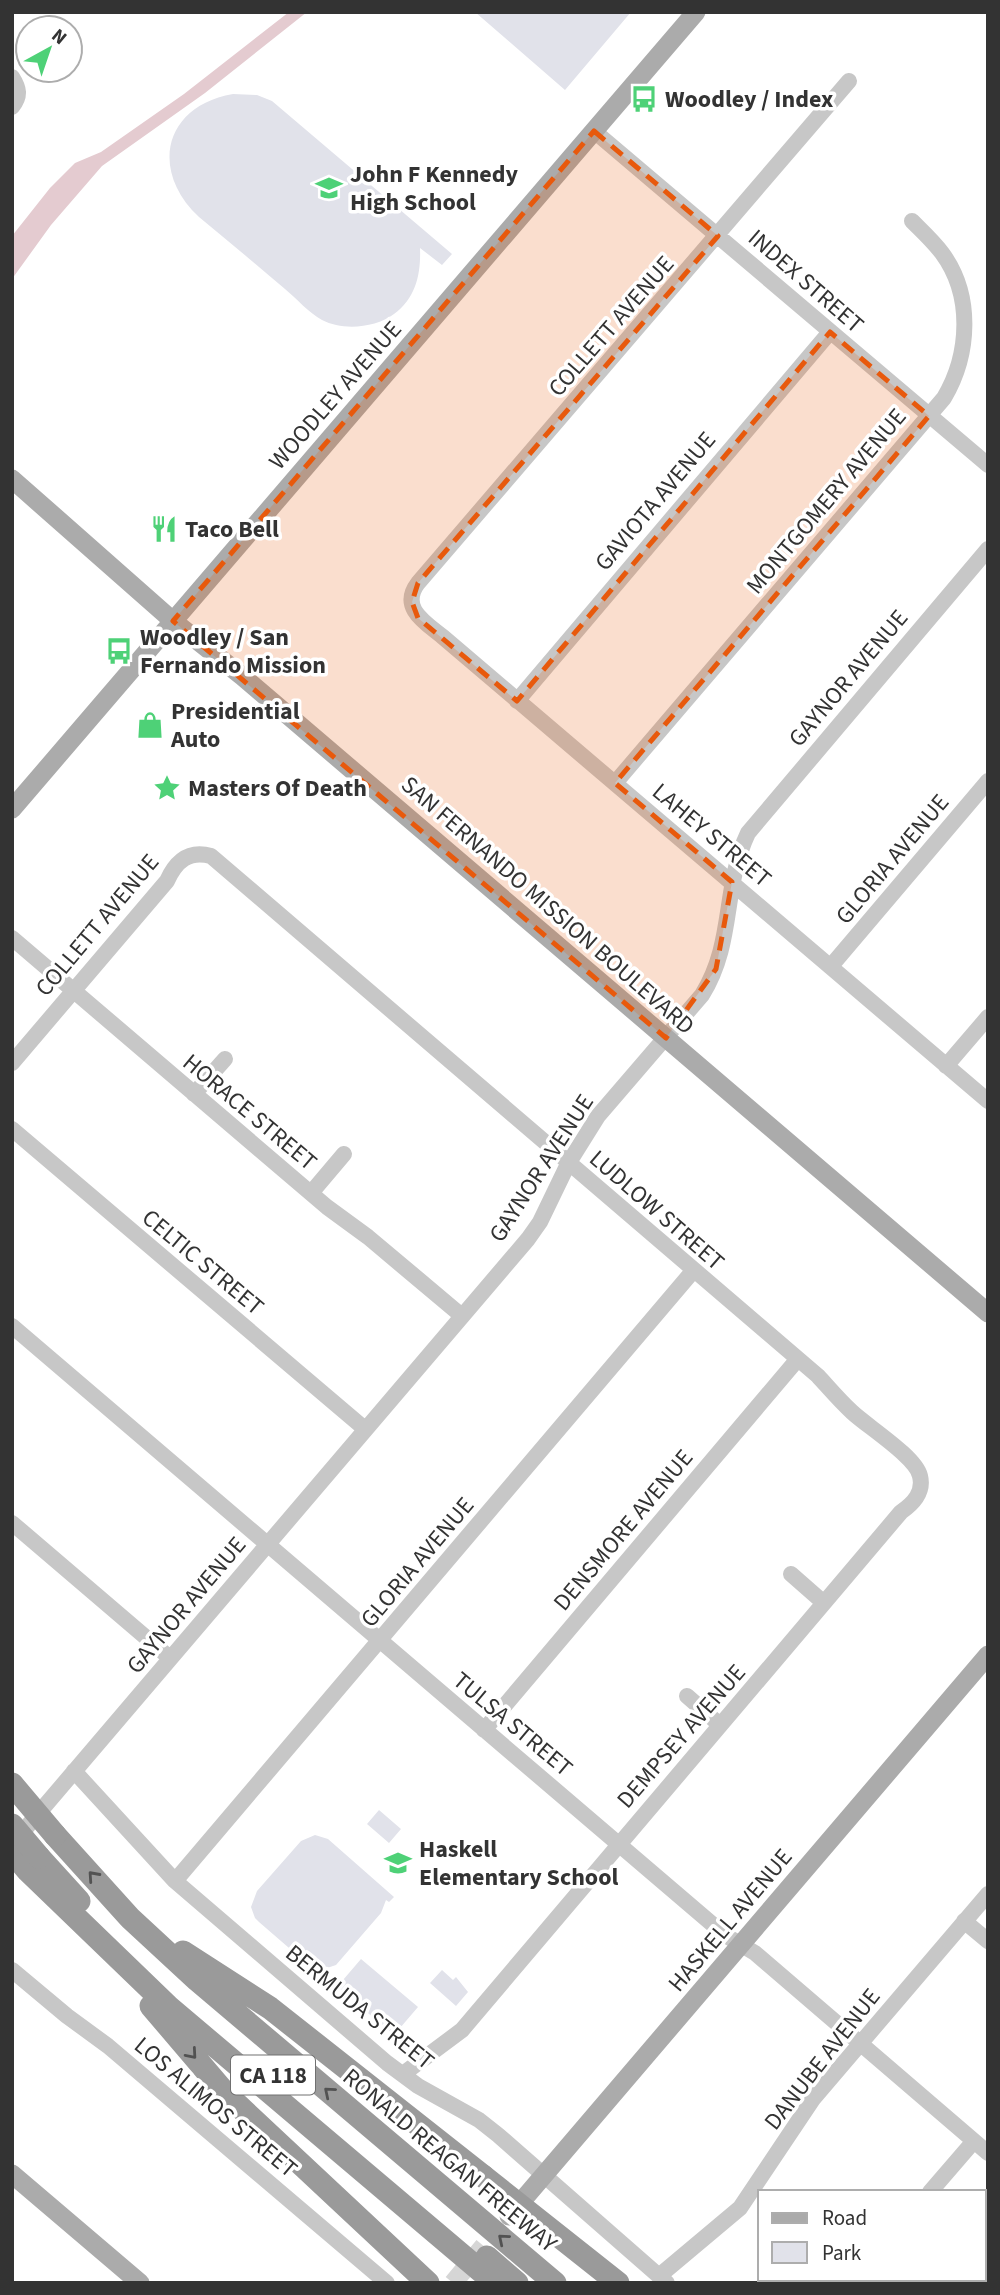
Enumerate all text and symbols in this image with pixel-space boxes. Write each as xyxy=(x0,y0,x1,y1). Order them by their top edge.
north arrow xyxy=(14,14,84,84)
text: N xyxy=(45,23,72,52)
place label: Woodley / Index xyxy=(665,82,833,117)
bus stop icon: Woodley / Index xyxy=(629,84,659,114)
place label: John F Kennedy High School xyxy=(350,157,519,220)
school or university icon: John F Kennedy High School xyxy=(314,173,344,203)
street label: INDEX STREET xyxy=(740,221,871,342)
street label: COLLETT AVENUE xyxy=(540,248,683,405)
street label: WOODLEY AVENUE xyxy=(261,313,410,477)
street label: MONTGOMERY AVENUE xyxy=(738,401,915,602)
street label: GAVIOTA AVENUE xyxy=(587,424,724,579)
place label: Taco Bell xyxy=(185,512,279,547)
restaurant icon: Taco Bell xyxy=(149,514,179,544)
street label: GAYNOR AVENUE xyxy=(780,602,916,755)
place label: Woodley / San Fernando Mission xyxy=(140,620,326,683)
bus stop icon: Woodley / San Fernando Mission xyxy=(104,636,134,666)
place label: Presidential Auto xyxy=(170,694,300,757)
shop icon: Presidential Auto xyxy=(135,710,165,740)
street label: SAN FERNANDO MISSION BOULEVARD xyxy=(393,768,702,1043)
place label: Masters Of Death xyxy=(188,771,367,806)
place icon: Masters Of Death xyxy=(152,773,182,803)
street label: LAHEY STREET xyxy=(644,775,779,896)
street label: GLORIA AVENUE xyxy=(827,786,958,932)
street label: COLLETT AVENUE xyxy=(27,846,168,1004)
street label: HORACE STREET xyxy=(175,1046,325,1179)
street label: GAYNOR AVENUE xyxy=(480,1087,602,1249)
street label: LUDLOW STREET xyxy=(582,1142,732,1279)
street label: CELTIC STREET xyxy=(134,1201,271,1324)
street label: DENSMORE AVENUE xyxy=(545,1442,702,1619)
street label: GLORIA AVENUE xyxy=(352,1489,483,1635)
street label: GAYNOR AVENUE xyxy=(118,1529,254,1682)
street label: DEMPSEY AVENUE xyxy=(609,1656,754,1816)
street label: TULSA STREET xyxy=(445,1664,580,1785)
place label: Haskell Elementary School xyxy=(419,1832,618,1895)
street label: HASKELL AVENUE xyxy=(660,1841,801,2000)
school or university icon: Haskell Elementary School xyxy=(383,1848,413,1878)
one-way arrow xyxy=(88,1871,101,1884)
street label: BERMUDA STREET xyxy=(278,1936,442,2079)
street label: DANUBE AVENUE xyxy=(756,1981,889,2138)
street label: LOS ALIMOS STREET xyxy=(126,2029,305,2186)
one-way arrow xyxy=(184,2046,196,2059)
road number: CA 118 xyxy=(231,2056,315,2094)
street label: RONALD REAGAN FREEWAY xyxy=(335,2060,565,2261)
one-way arrow xyxy=(324,2088,337,2100)
legend xyxy=(758,2190,986,2281)
text: Road xyxy=(822,2203,867,2233)
one-way arrow xyxy=(498,2235,511,2247)
text: Park xyxy=(822,2238,862,2268)

